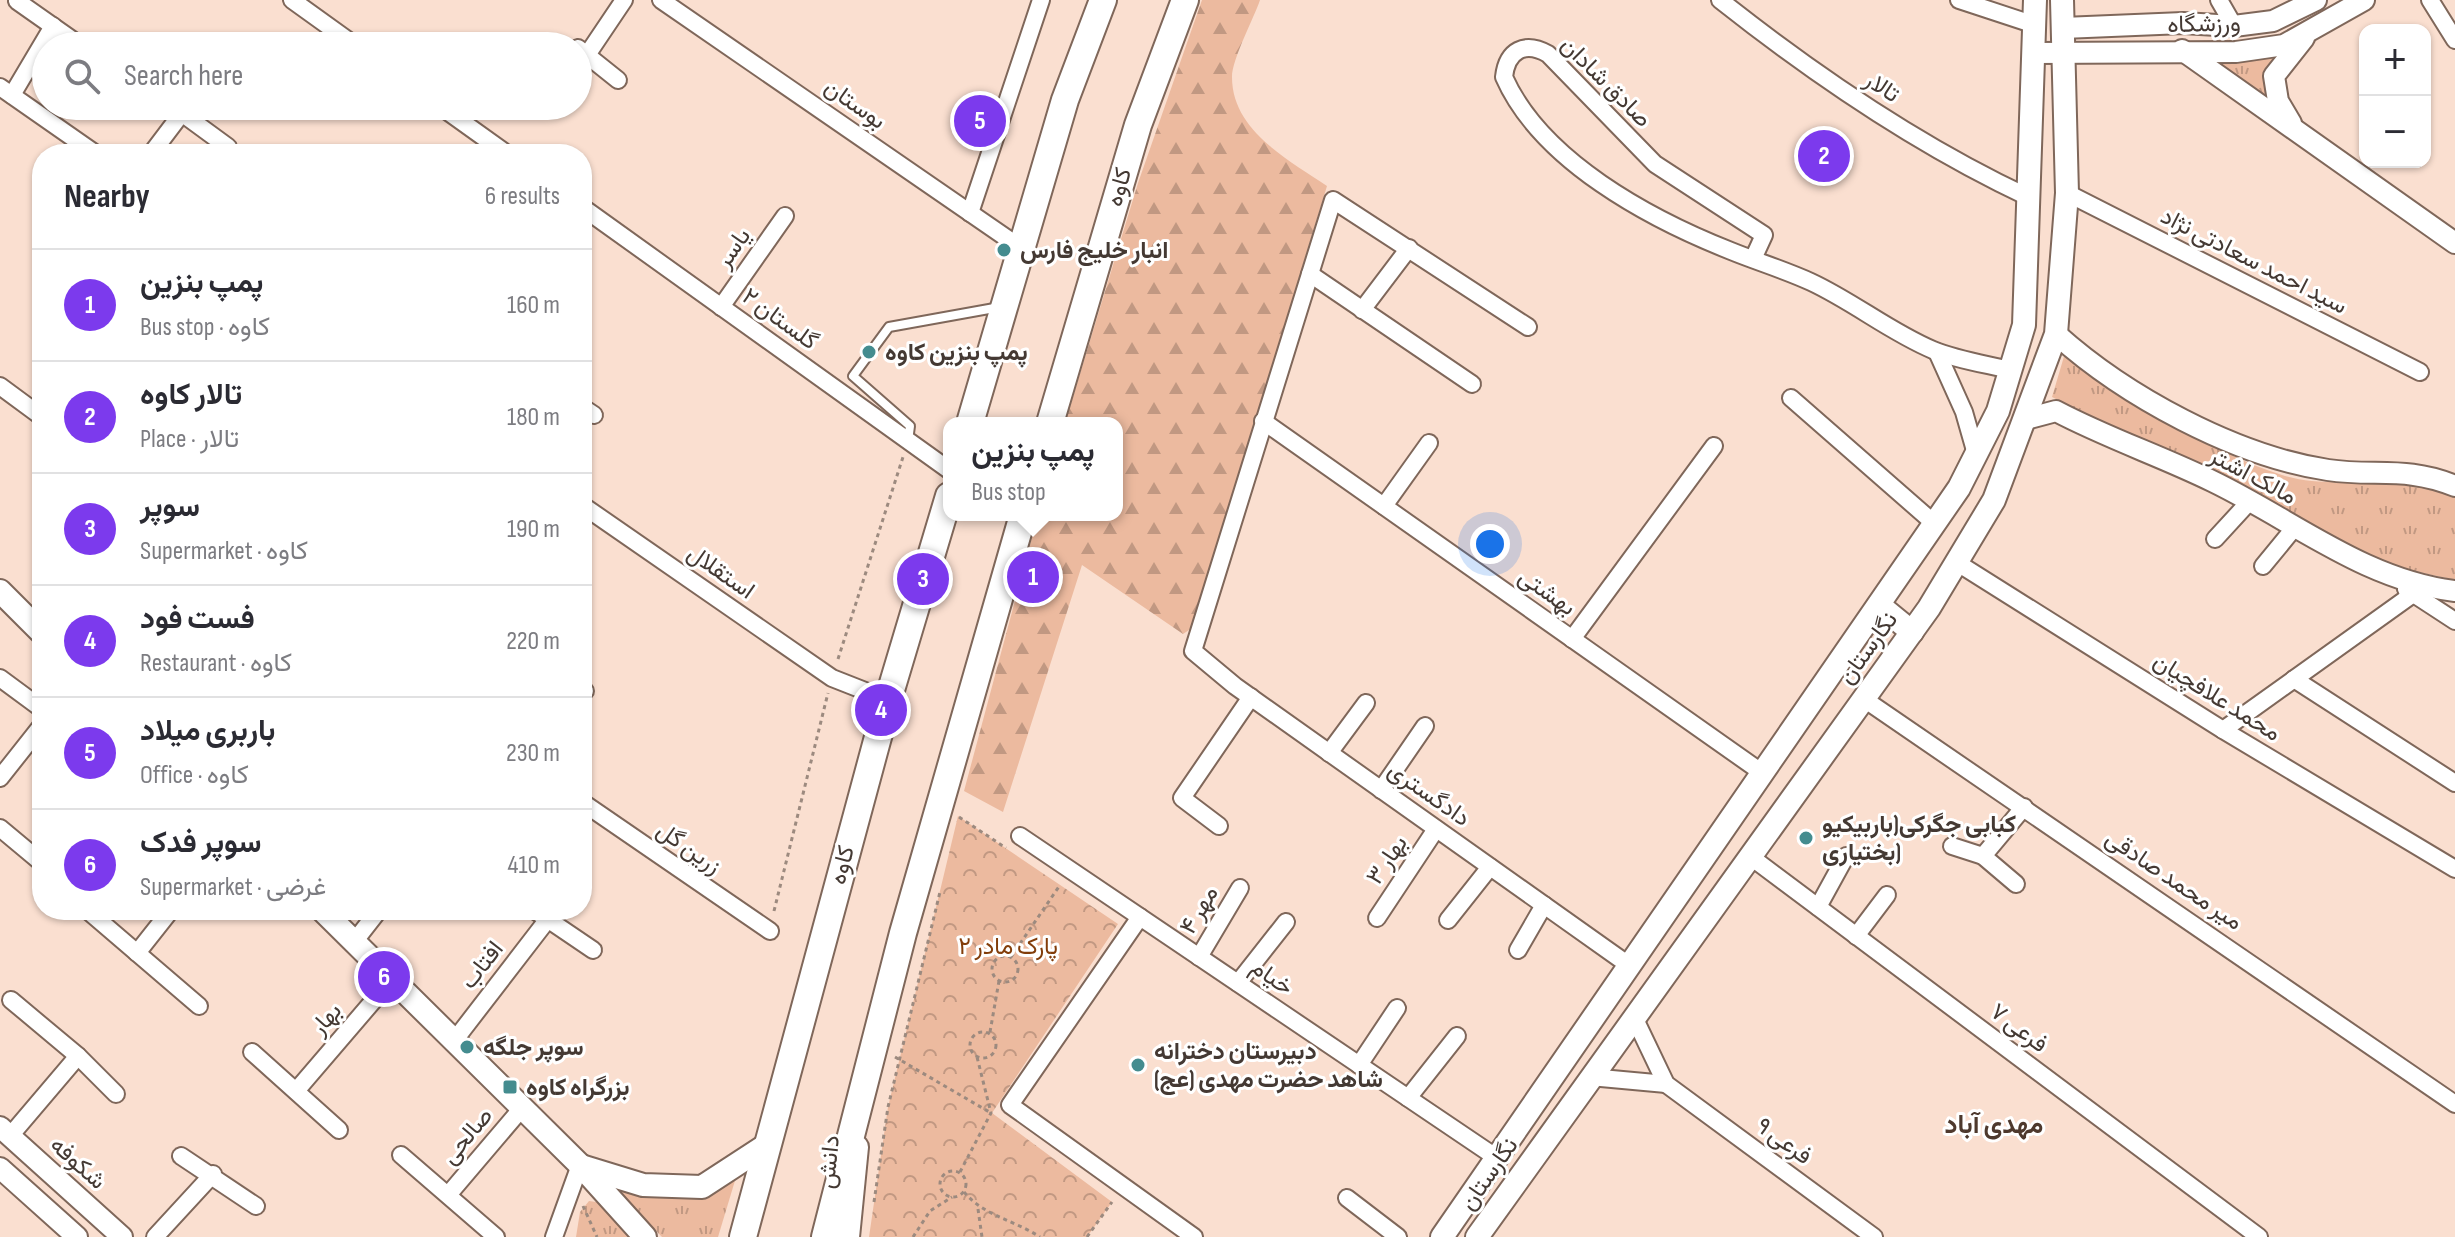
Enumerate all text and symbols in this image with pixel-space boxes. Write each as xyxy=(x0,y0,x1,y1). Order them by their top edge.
street label: ورزشگاه xyxy=(2167,9,2241,39)
map controls xyxy=(2359,24,2431,168)
button: + xyxy=(2359,24,2431,96)
street label: صادق شادان xyxy=(1554,30,1658,134)
search box xyxy=(32,32,592,120)
icon: search xyxy=(60,54,104,98)
text: Search here xyxy=(124,58,243,94)
street label: تالار xyxy=(1858,64,1905,109)
street label: بوستان xyxy=(819,73,891,135)
pin: 5 xyxy=(954,91,1006,151)
button: − xyxy=(2359,96,2431,168)
pin: 2 xyxy=(1798,126,1850,186)
street label: کاوه xyxy=(1100,164,1138,210)
text: Nearby xyxy=(64,176,150,217)
text: 6 results xyxy=(485,181,560,212)
street label: سید احمد سعادتی نژاد xyxy=(2156,201,2352,321)
street label: یاسر xyxy=(709,223,757,274)
place label: انبار خلیج فارس xyxy=(1020,236,1169,267)
marker: انبار خلیج فارس xyxy=(995,241,1013,259)
text: پمپ بنزین xyxy=(140,265,263,301)
street label: گلستان ۲ xyxy=(736,282,824,356)
text: 1 xyxy=(85,290,95,321)
text: 160 m xyxy=(507,290,560,321)
text: Bus stop · کاوه xyxy=(140,312,270,343)
place label: پمپ بنزین کاوه xyxy=(885,338,1028,368)
marker: پمپ بنزین کاوه xyxy=(860,343,878,361)
text: تالار کاوه xyxy=(140,377,242,413)
text: 2 xyxy=(84,402,96,433)
text: 180 m xyxy=(507,402,560,433)
popup xyxy=(943,417,1123,521)
text: Place · تالار xyxy=(140,424,239,455)
text: پمپ بنزین xyxy=(971,434,1095,470)
street label: مالک اشتر xyxy=(2203,440,2302,511)
text: Bus stop xyxy=(971,477,1046,508)
text: سوپر xyxy=(140,489,200,525)
text: 3 xyxy=(84,514,96,545)
text: 190 m xyxy=(507,514,560,545)
your location xyxy=(1470,524,1510,564)
text: Supermarket · کاوه xyxy=(140,536,308,567)
street label: استقلال xyxy=(682,538,760,606)
pin: 1 xyxy=(1007,547,1059,607)
pin: 3 xyxy=(897,549,949,609)
street label: بهشتی xyxy=(1513,562,1581,622)
text: فست فود xyxy=(140,601,255,637)
street label: نگارستان xyxy=(1832,606,1904,690)
text: 4 xyxy=(84,626,96,657)
text: 220 m xyxy=(506,626,560,657)
street label: محمد علافچیان xyxy=(2147,646,2286,749)
text: Restaurant · کاوه xyxy=(140,648,292,679)
pin: 4 xyxy=(855,680,907,740)
text: باربری میلاد xyxy=(140,713,275,749)
text: 5 xyxy=(84,738,96,769)
text: 230 m xyxy=(506,738,560,769)
street label: دادگستری xyxy=(1382,755,1476,833)
text: Office · کاوه xyxy=(140,760,249,791)
place label: کبابی جگرکی(باربیکیو بختیاری) xyxy=(1822,810,2016,867)
street label: زرین گل xyxy=(651,815,727,881)
street label: میر محمد صادقی xyxy=(2100,823,2248,937)
text: سوپر فدک xyxy=(140,825,262,861)
marker: کبابی جگرکی(باربیکیو بختیاری) xyxy=(1797,829,1815,847)
street label: بهار ۳ xyxy=(1360,830,1414,890)
street label: کاوه xyxy=(823,843,861,887)
text: 6 xyxy=(84,850,96,881)
text: 410 m xyxy=(508,850,560,881)
text: Supermarket · غرضی xyxy=(140,872,326,903)
street label: مهر ۴ xyxy=(1173,880,1225,940)
park label: پارک مادر ۲ xyxy=(958,932,1058,962)
street label: افتاب xyxy=(454,935,510,995)
pin: 6 xyxy=(358,947,410,1007)
street label: خیام xyxy=(1245,952,1299,1003)
street label: بهار xyxy=(303,997,348,1042)
street label: فرعی ۷ xyxy=(1985,997,2053,1059)
place label: سوپر جلگه xyxy=(483,1033,584,1063)
place label: دبیرستان دخترانه شاهد حضرت مهدی (عج) xyxy=(1154,1037,1383,1096)
marker: سوپر جلگه xyxy=(458,1038,476,1056)
marker: دبیرستان دخترانه شاهد حضرت مهدی (عج) xyxy=(1129,1056,1147,1074)
place label: بزرگراه کاوه xyxy=(526,1073,630,1102)
marker: بزرگراه کاوه xyxy=(501,1078,519,1096)
street label: صالحی xyxy=(435,1102,499,1170)
district label: مهدی آباد xyxy=(1945,1110,2043,1141)
street label: فرعی ۹ xyxy=(1750,1111,1818,1171)
street label: شکوفه xyxy=(44,1130,112,1196)
street label: نگارستان xyxy=(1454,1132,1524,1216)
street label: دانش xyxy=(812,1134,846,1190)

